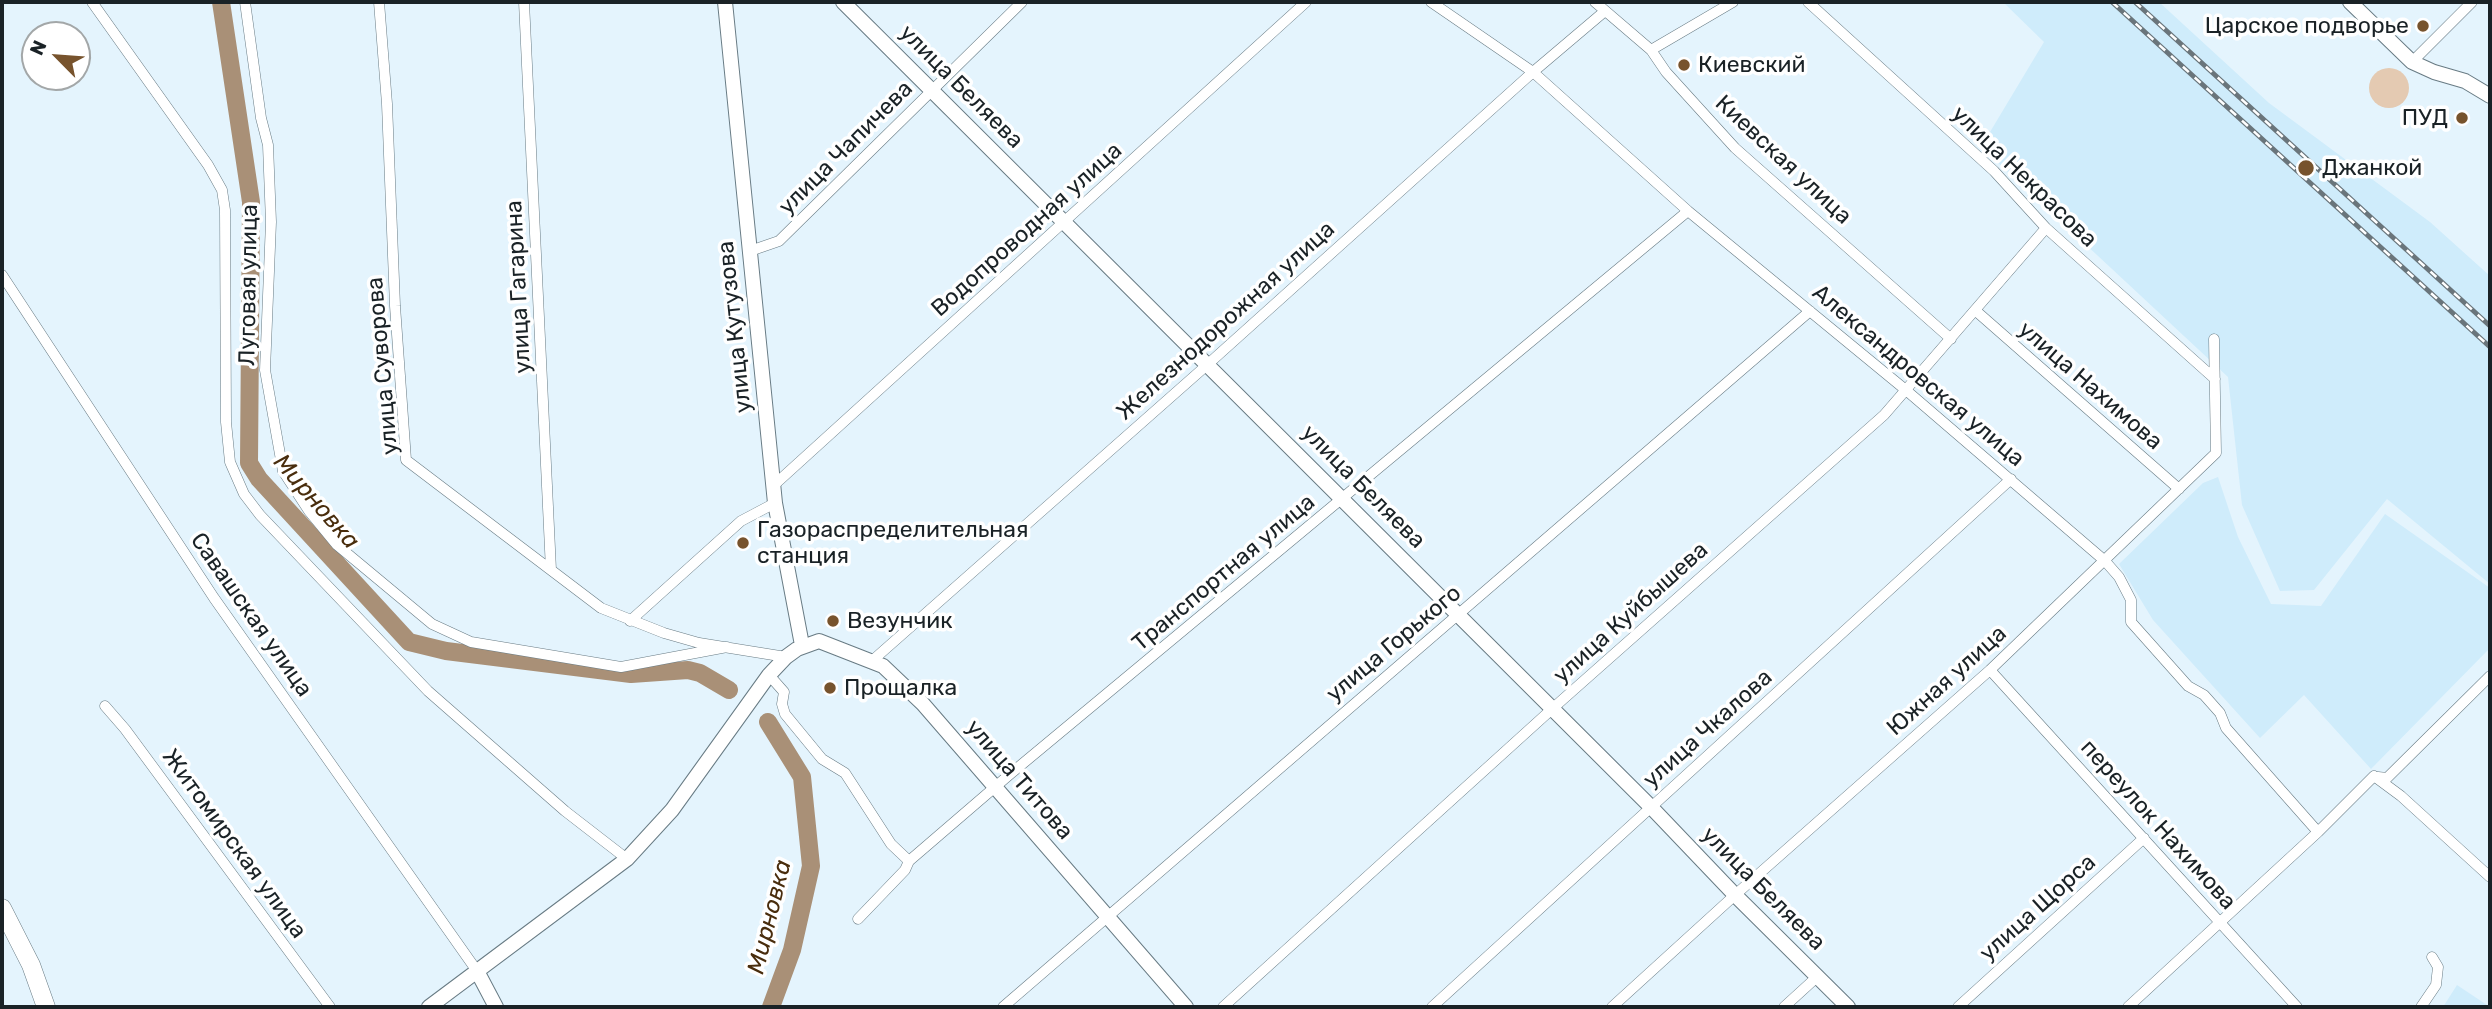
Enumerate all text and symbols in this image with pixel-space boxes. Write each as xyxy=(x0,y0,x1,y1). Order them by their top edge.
place label: Царское подворье xyxy=(2205,12,2409,40)
marker: Царское подворье xyxy=(2415,18,2431,34)
street label: улица Беляева xyxy=(893,19,1029,155)
north arrow xyxy=(21,21,91,91)
text: N xyxy=(25,37,52,59)
place label: Киевский xyxy=(1698,51,1806,79)
marker: Киевский xyxy=(1676,57,1692,73)
street label: улица Чапичева xyxy=(773,75,919,221)
street label: Киевская улица xyxy=(1709,90,1857,230)
street label: улица Некрасова xyxy=(1946,101,2102,253)
place label: ПУД xyxy=(2402,104,2448,132)
marker: ПУД xyxy=(2454,110,2470,126)
street label: Водопроводная улица xyxy=(926,137,1128,323)
place label: Джанкой xyxy=(2322,154,2422,182)
marker: Джанкой xyxy=(2296,158,2316,178)
street label: улица Гагарина xyxy=(501,200,537,374)
street label: Луговая улица xyxy=(234,204,264,366)
street label: Железнодорожная улица xyxy=(1111,216,1341,426)
street label: улица Кутузова xyxy=(712,240,758,414)
street label: улица Суворова xyxy=(361,276,405,456)
street label: Александровская улица xyxy=(1806,279,2030,473)
street label: улица Нахимова xyxy=(2012,316,2168,456)
street label: улица Беляева xyxy=(1295,419,1431,555)
water label: Мирновка xyxy=(267,449,365,555)
street label: Транспортная улица xyxy=(1127,489,1321,657)
place label: Газораспределительная станция xyxy=(757,516,1029,570)
street label: Савашская улица xyxy=(184,528,318,702)
marker: Газораспределительная станция xyxy=(735,535,751,551)
street label: улица Куйбышева xyxy=(1548,536,1714,690)
street label: улица Горького xyxy=(1321,580,1467,708)
place label: Везунчик xyxy=(847,607,953,635)
marker: Везунчик xyxy=(825,613,841,629)
street label: Южная улица xyxy=(1882,620,2012,742)
street label: улица Чкалова xyxy=(1638,664,1778,794)
place label: Прощалка xyxy=(844,674,957,702)
marker: Прощалка xyxy=(822,680,838,696)
street label: улица Титова xyxy=(959,714,1079,846)
street label: переулок Нахимова xyxy=(2074,734,2242,916)
street label: Житомирская улица xyxy=(156,744,312,944)
street label: улица Беляева xyxy=(1695,821,1831,957)
street label: улица Щорса xyxy=(1974,849,2102,967)
water label: Мирновка xyxy=(742,857,798,977)

